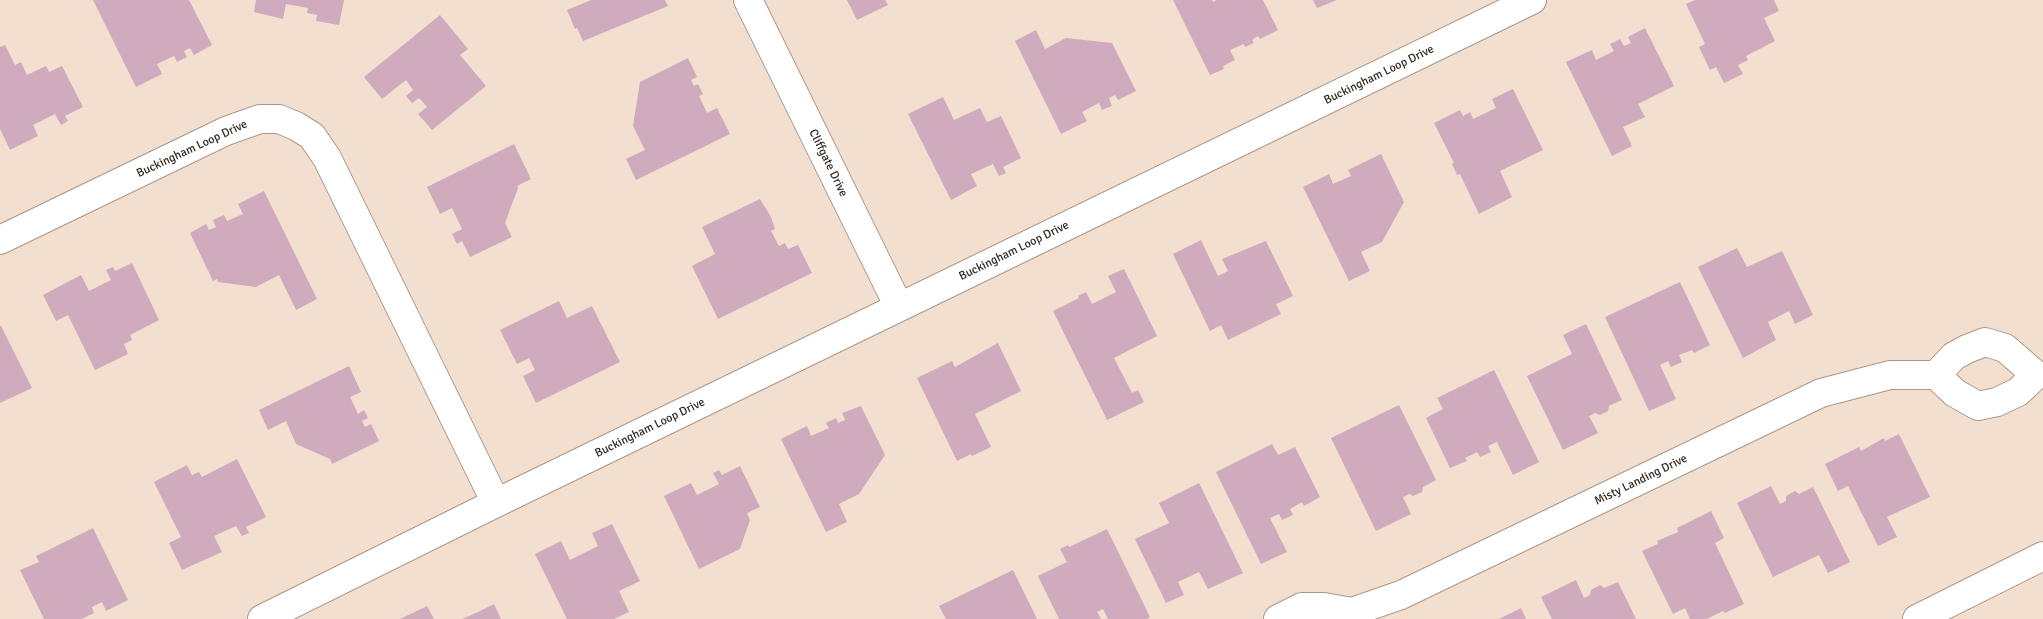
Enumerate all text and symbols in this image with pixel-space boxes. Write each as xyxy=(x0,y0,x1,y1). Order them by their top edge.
street label: Buckingham Loop Drive xyxy=(1322,42,1436,108)
street label: Buckingham Loop Drive xyxy=(134,117,250,181)
street label: Cliffgate Drive xyxy=(805,127,851,199)
street label: Buckingham Loop Drive xyxy=(957,218,1071,284)
street label: Buckingham Loop Drive xyxy=(593,395,707,461)
street label: Misty Landing Drive xyxy=(1592,451,1690,509)

